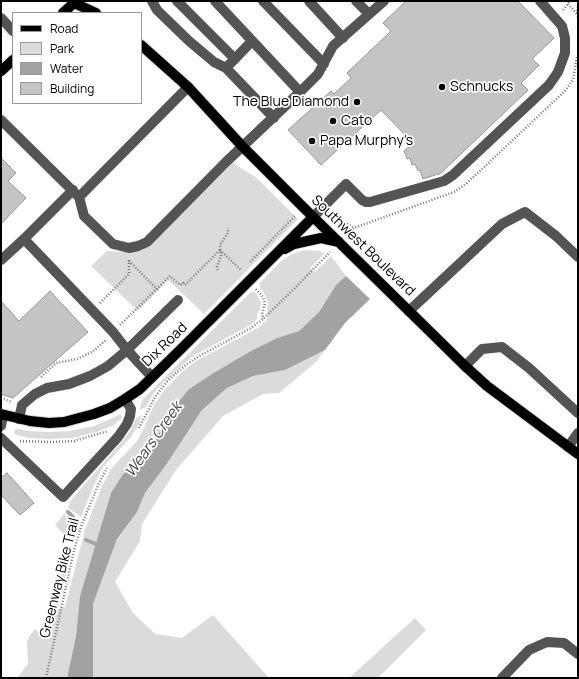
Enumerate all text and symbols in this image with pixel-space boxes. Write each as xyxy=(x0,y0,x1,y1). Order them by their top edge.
legend xyxy=(12,12,142,104)
text: Road xyxy=(50,20,78,37)
text: Park xyxy=(50,40,74,57)
text: Water xyxy=(50,60,83,77)
place label: Schnucks xyxy=(450,79,513,95)
text: Building xyxy=(50,80,94,97)
marker: Schnucks xyxy=(437,82,447,92)
place label: The Blue Diamond xyxy=(233,94,349,110)
marker: The Blue Diamond xyxy=(352,97,362,107)
place label: Cato xyxy=(341,113,372,129)
marker: Cato xyxy=(328,116,338,126)
place label: Papa Murphy's xyxy=(320,133,413,149)
marker: Papa Murphy's xyxy=(307,136,317,146)
street label: Southwest Boulevard xyxy=(308,192,418,300)
street label: Dix Road xyxy=(139,319,191,371)
water label: Wears Creek xyxy=(122,399,186,481)
street label: Greenway Bike Trail xyxy=(37,516,83,640)

